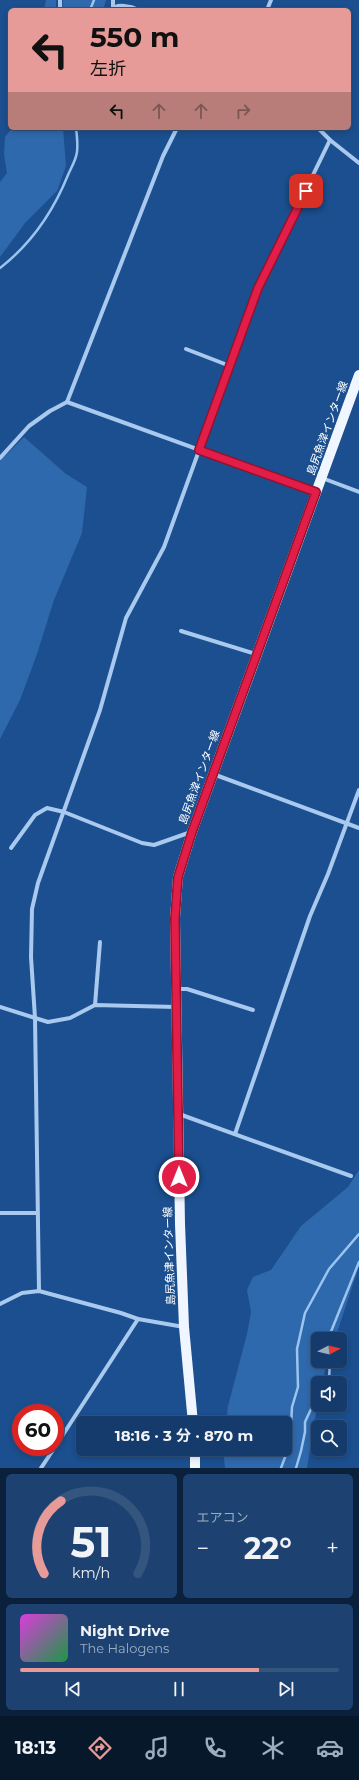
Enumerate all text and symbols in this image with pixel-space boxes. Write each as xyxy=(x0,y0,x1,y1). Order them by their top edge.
text: 550 m xyxy=(90,20,180,54)
icon: left xyxy=(24,24,76,76)
text: 左折 xyxy=(90,58,126,80)
icon: left xyxy=(106,100,128,122)
icon: ahead xyxy=(148,100,170,122)
icon: ahead xyxy=(190,100,212,122)
icon: right xyxy=(232,100,254,122)
pin xyxy=(289,174,323,208)
icon: arrive xyxy=(295,180,317,202)
street label: 島尻魚津インター線 xyxy=(303,379,351,477)
street label: 島尻魚津インター線 xyxy=(175,728,223,826)
position arrow xyxy=(158,1156,200,1198)
street label: 島尻魚津インター線 xyxy=(160,1206,178,1306)
north arrow xyxy=(311,1332,347,1368)
map controls xyxy=(311,1332,347,1456)
button: sound xyxy=(311,1376,347,1412)
speed limit sign: 60 xyxy=(12,1404,64,1456)
button: search xyxy=(311,1420,347,1456)
text: 18:16 · 3 分 · 870 m xyxy=(115,1426,253,1445)
text: エアコン xyxy=(197,1509,249,1525)
text: 51 xyxy=(71,1517,112,1567)
text: 22° xyxy=(244,1530,292,1567)
text: − xyxy=(197,1535,209,1562)
text: + xyxy=(326,1535,339,1562)
text: km/h xyxy=(72,1564,110,1582)
text: Night Drive xyxy=(80,1621,170,1640)
text: The Halogens xyxy=(80,1640,169,1656)
icon: previous xyxy=(62,1678,84,1700)
icon: pause xyxy=(168,1678,190,1700)
icon: next xyxy=(275,1678,297,1700)
icon: directions xyxy=(86,1734,114,1762)
icon: music xyxy=(143,1734,171,1762)
icon: phone xyxy=(201,1734,229,1762)
icon: climate xyxy=(259,1734,287,1762)
icon: car xyxy=(316,1734,344,1762)
text: 18:13 xyxy=(15,1737,56,1759)

